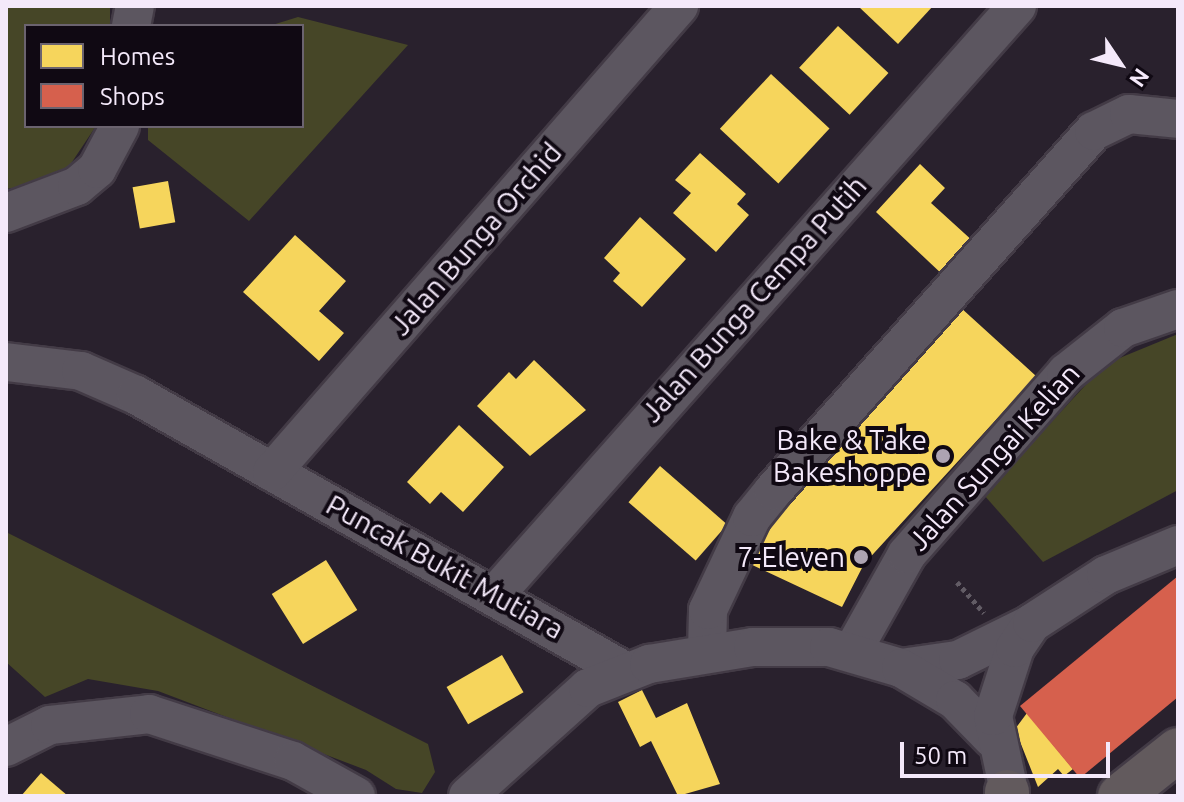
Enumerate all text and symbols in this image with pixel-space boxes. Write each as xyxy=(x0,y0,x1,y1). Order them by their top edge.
legend xyxy=(24,24,304,128)
north arrow xyxy=(1080,24,1160,104)
text: Homes xyxy=(100,43,175,70)
text: N xyxy=(1125,64,1155,92)
text: Shops xyxy=(100,83,165,110)
street label: Jalan Bunga Orchid xyxy=(383,136,569,342)
street label: Jalan Bunga Cempa Putih xyxy=(635,169,873,429)
street label: Jalan Sungai Kelian xyxy=(901,357,1087,557)
place label: Bake & Take Bakeshoppe xyxy=(773,423,927,489)
marker: Bake & Take Bakeshoppe xyxy=(934,447,952,465)
street label: Puncak Bukit Mutiara xyxy=(320,488,570,646)
place label: 7-Eleven xyxy=(738,540,845,574)
marker: 7-Eleven xyxy=(852,548,870,566)
scale bar xyxy=(904,726,1114,776)
text: 50 m xyxy=(914,742,967,769)

